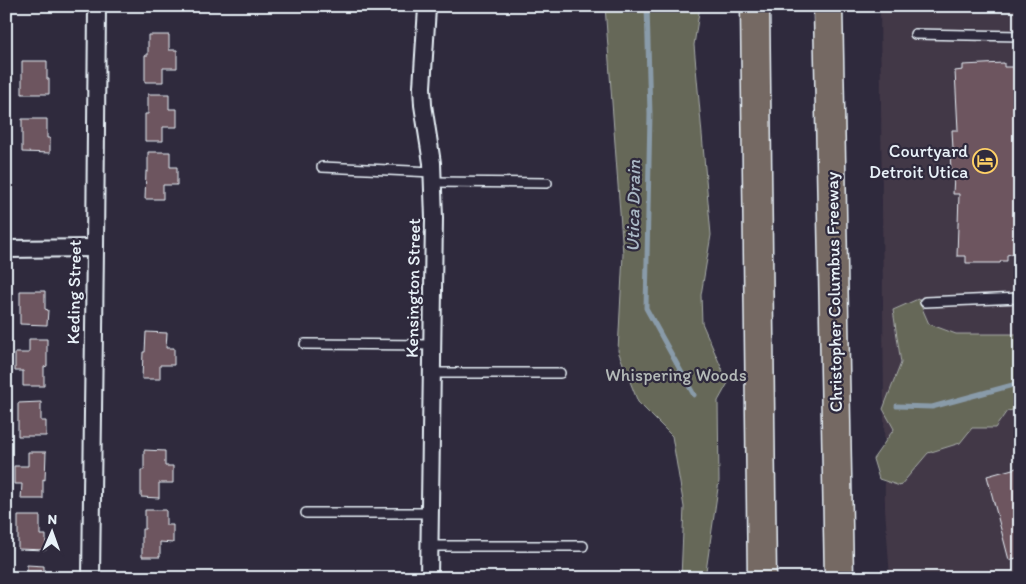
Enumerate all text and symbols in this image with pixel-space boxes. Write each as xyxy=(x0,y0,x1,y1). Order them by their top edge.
place label: Courtyard Detroit Utica xyxy=(869,140,968,183)
hotel icon: Courtyard Detroit Utica xyxy=(972,148,998,174)
water label: Utica Drain xyxy=(621,159,645,252)
street label: Christopher Columbus Freeway xyxy=(821,171,847,413)
street label: Kensington Street xyxy=(401,218,425,358)
street label: Keding Street xyxy=(62,239,86,345)
park label: Whispering Woods xyxy=(605,364,747,386)
north arrow xyxy=(28,506,78,556)
text: N xyxy=(47,511,57,528)

